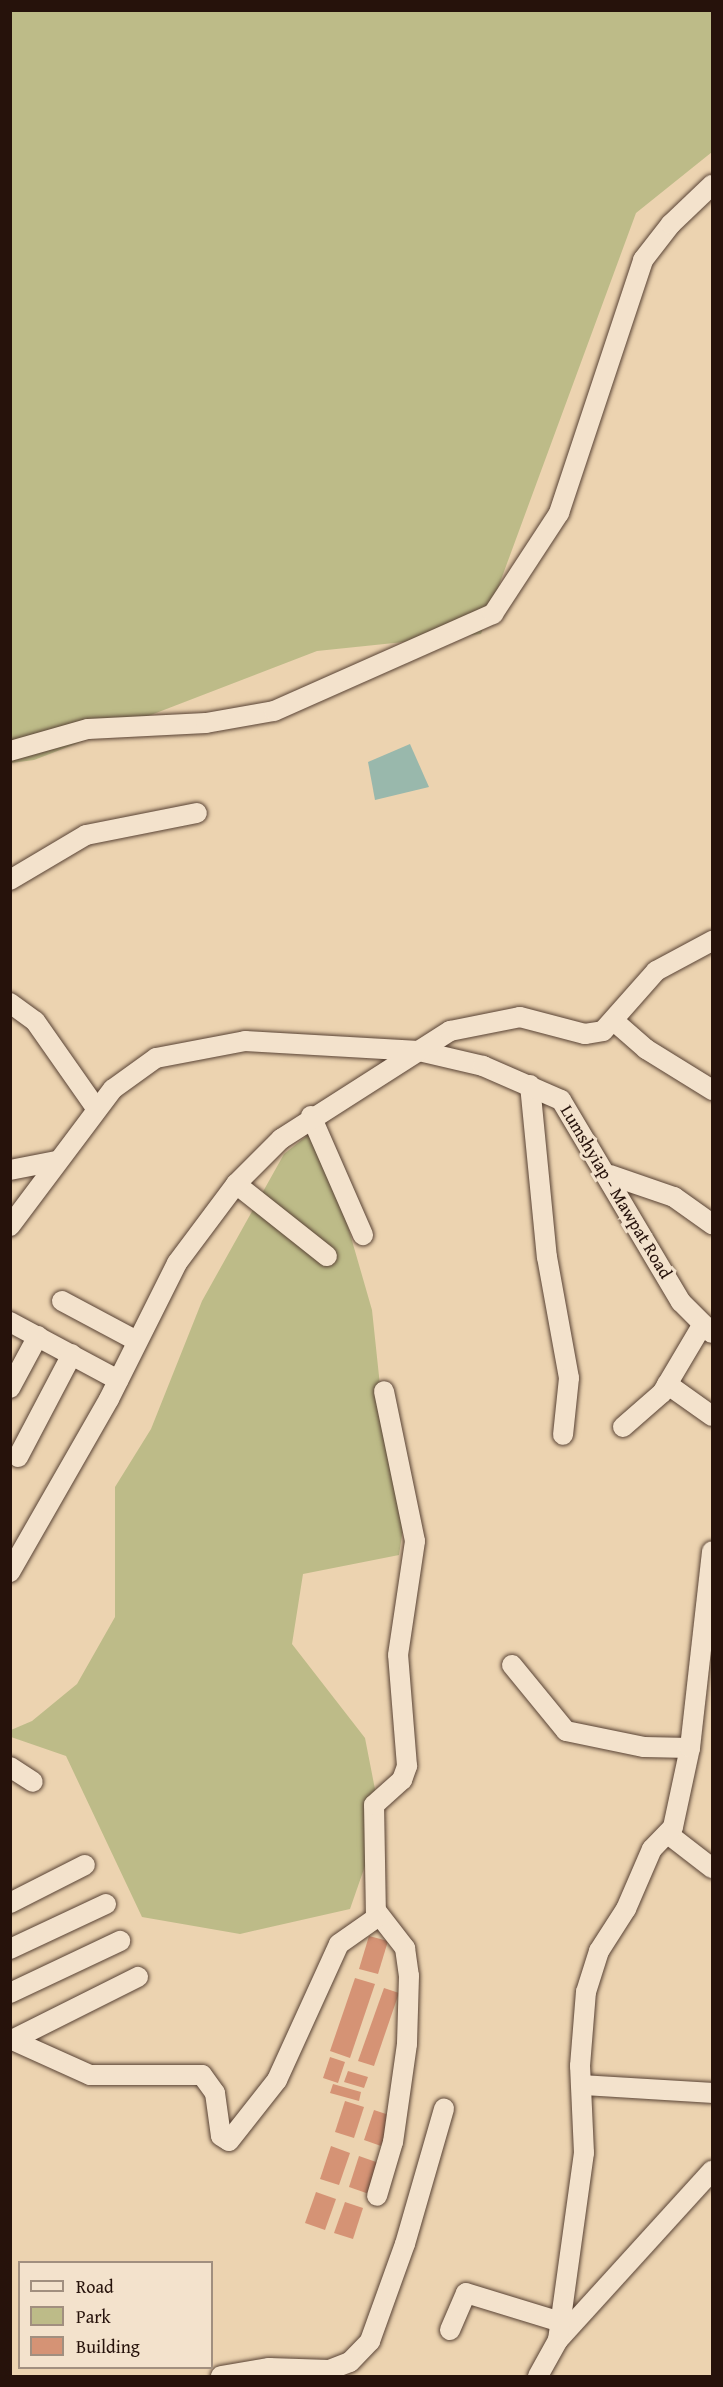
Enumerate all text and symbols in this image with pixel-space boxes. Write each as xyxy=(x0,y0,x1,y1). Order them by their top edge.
street label: Lumshyiap - Mawpat Road xyxy=(556,1101,676,1283)
legend xyxy=(18,2261,213,2369)
text: Road xyxy=(76,2273,114,2300)
text: Park xyxy=(76,2303,111,2330)
text: Building xyxy=(76,2333,140,2360)

